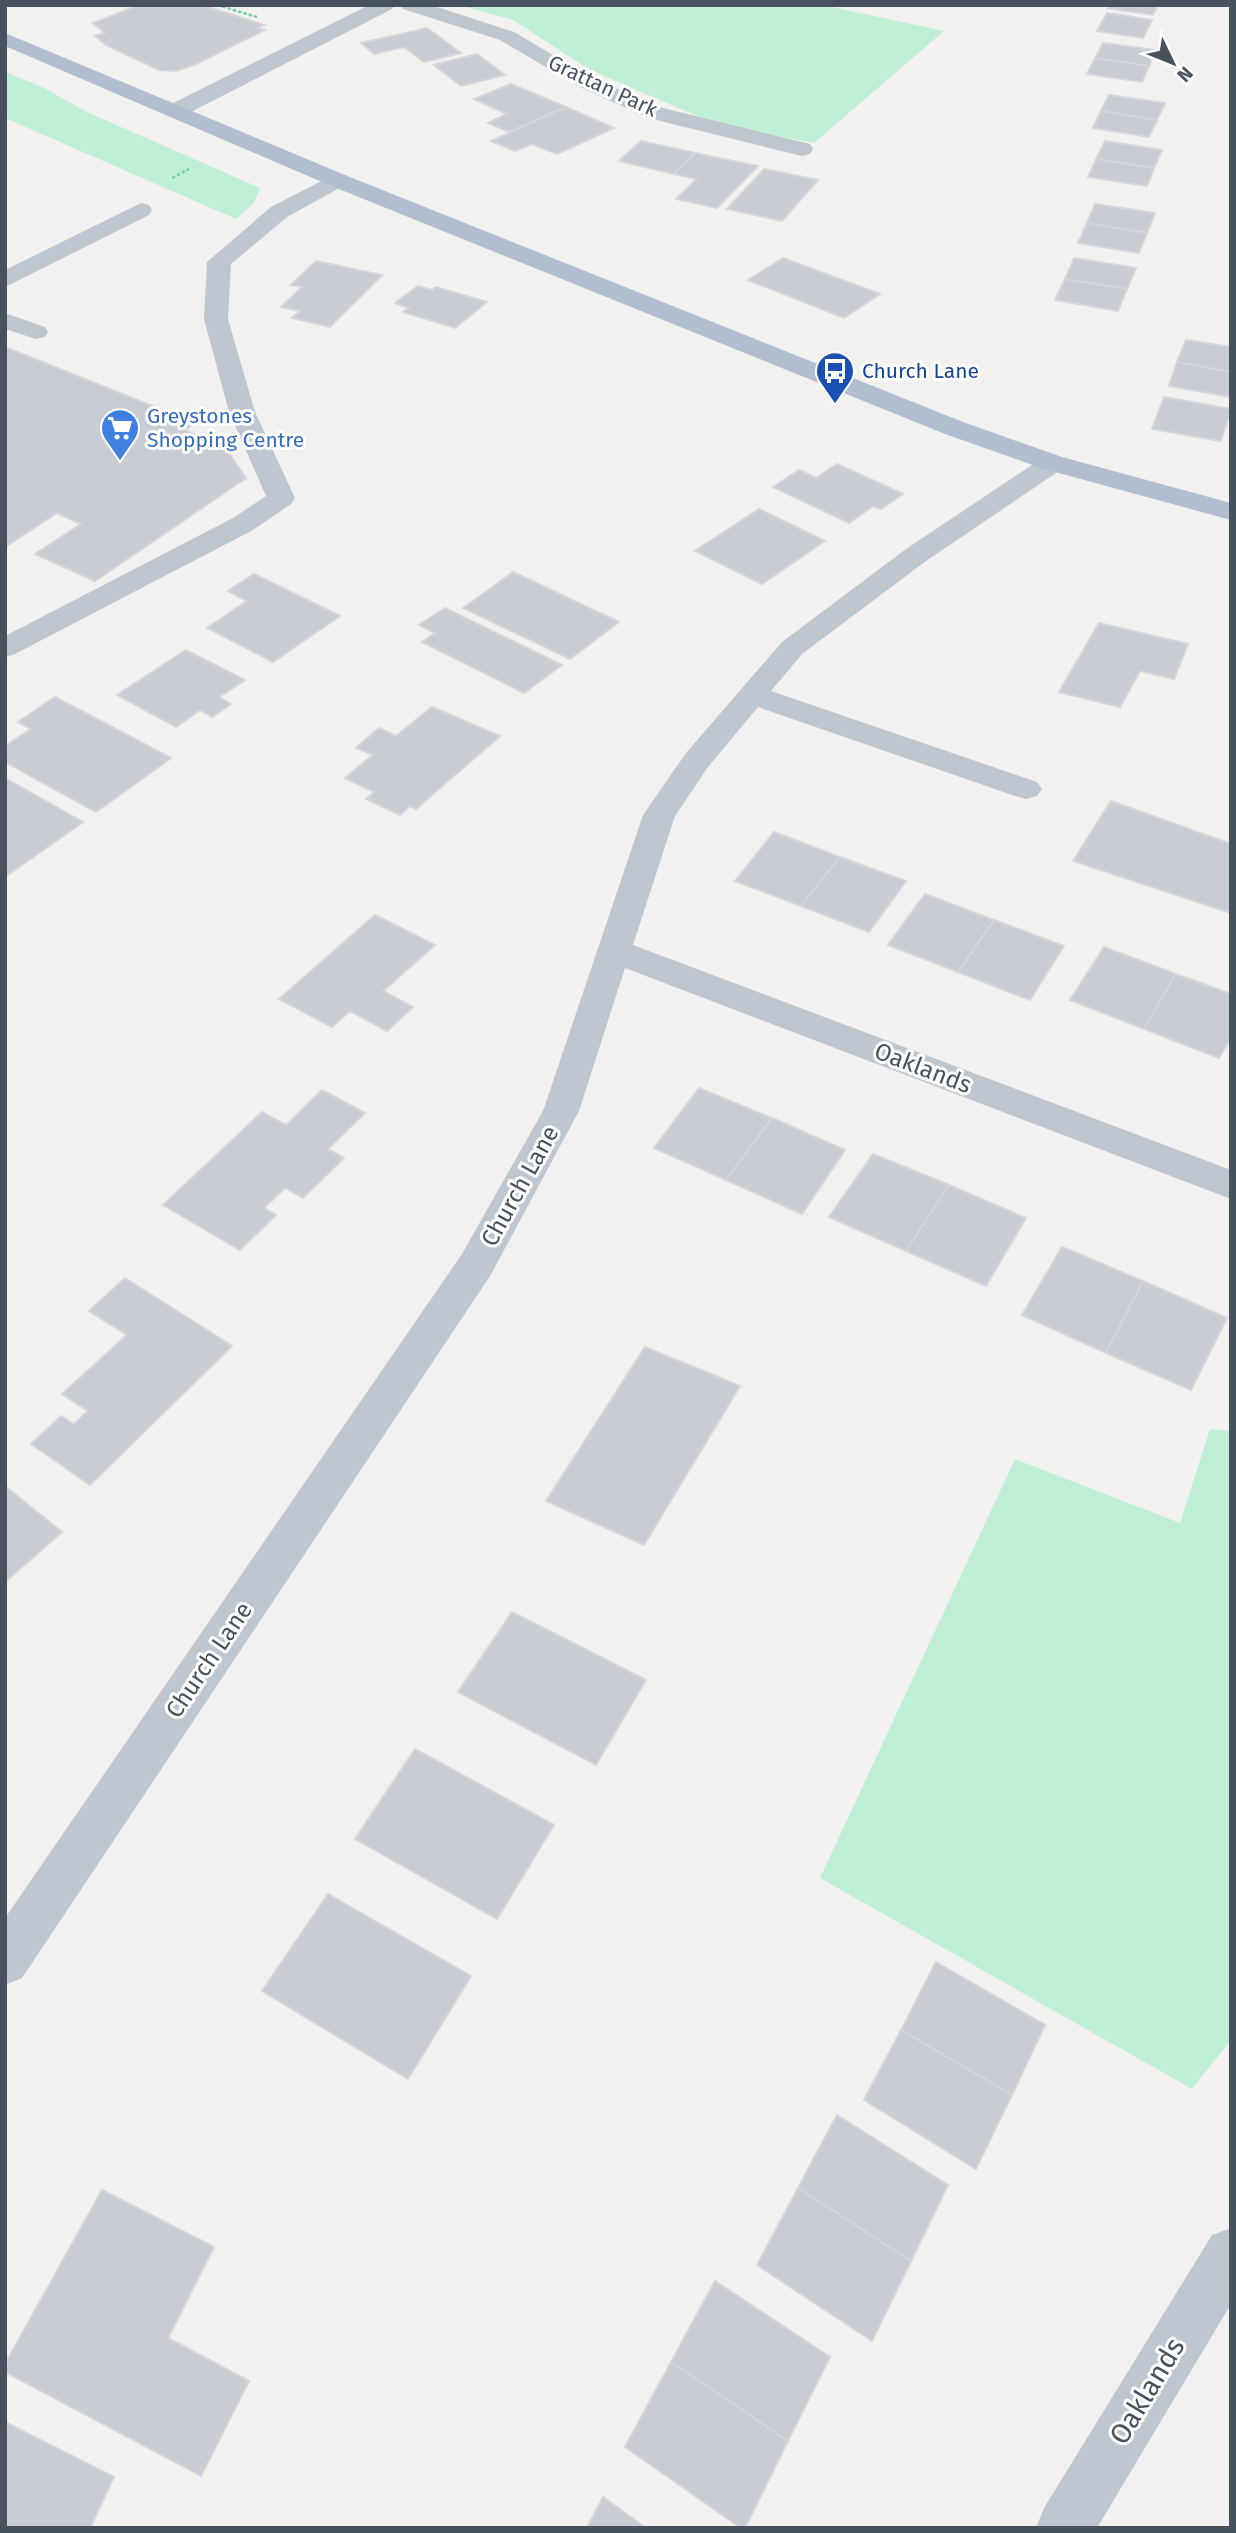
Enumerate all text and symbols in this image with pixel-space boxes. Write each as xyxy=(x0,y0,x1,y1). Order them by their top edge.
north arrow xyxy=(1138,28,1208,98)
street label: Grattan Park xyxy=(544,49,662,123)
text: N xyxy=(1172,62,1198,87)
bus stop icon: Church Lane xyxy=(814,350,856,405)
place label: Church Lane xyxy=(862,358,979,384)
place label: Greystones Shopping Centre xyxy=(147,403,304,453)
supermarket icon: Greystones Shopping Centre xyxy=(99,407,141,462)
street label: Oaklands xyxy=(871,1037,975,1099)
street label: Church Lane xyxy=(475,1121,565,1251)
street label: Church Lane xyxy=(160,1597,258,1723)
street label: Oaklands xyxy=(1102,2332,1192,2450)

